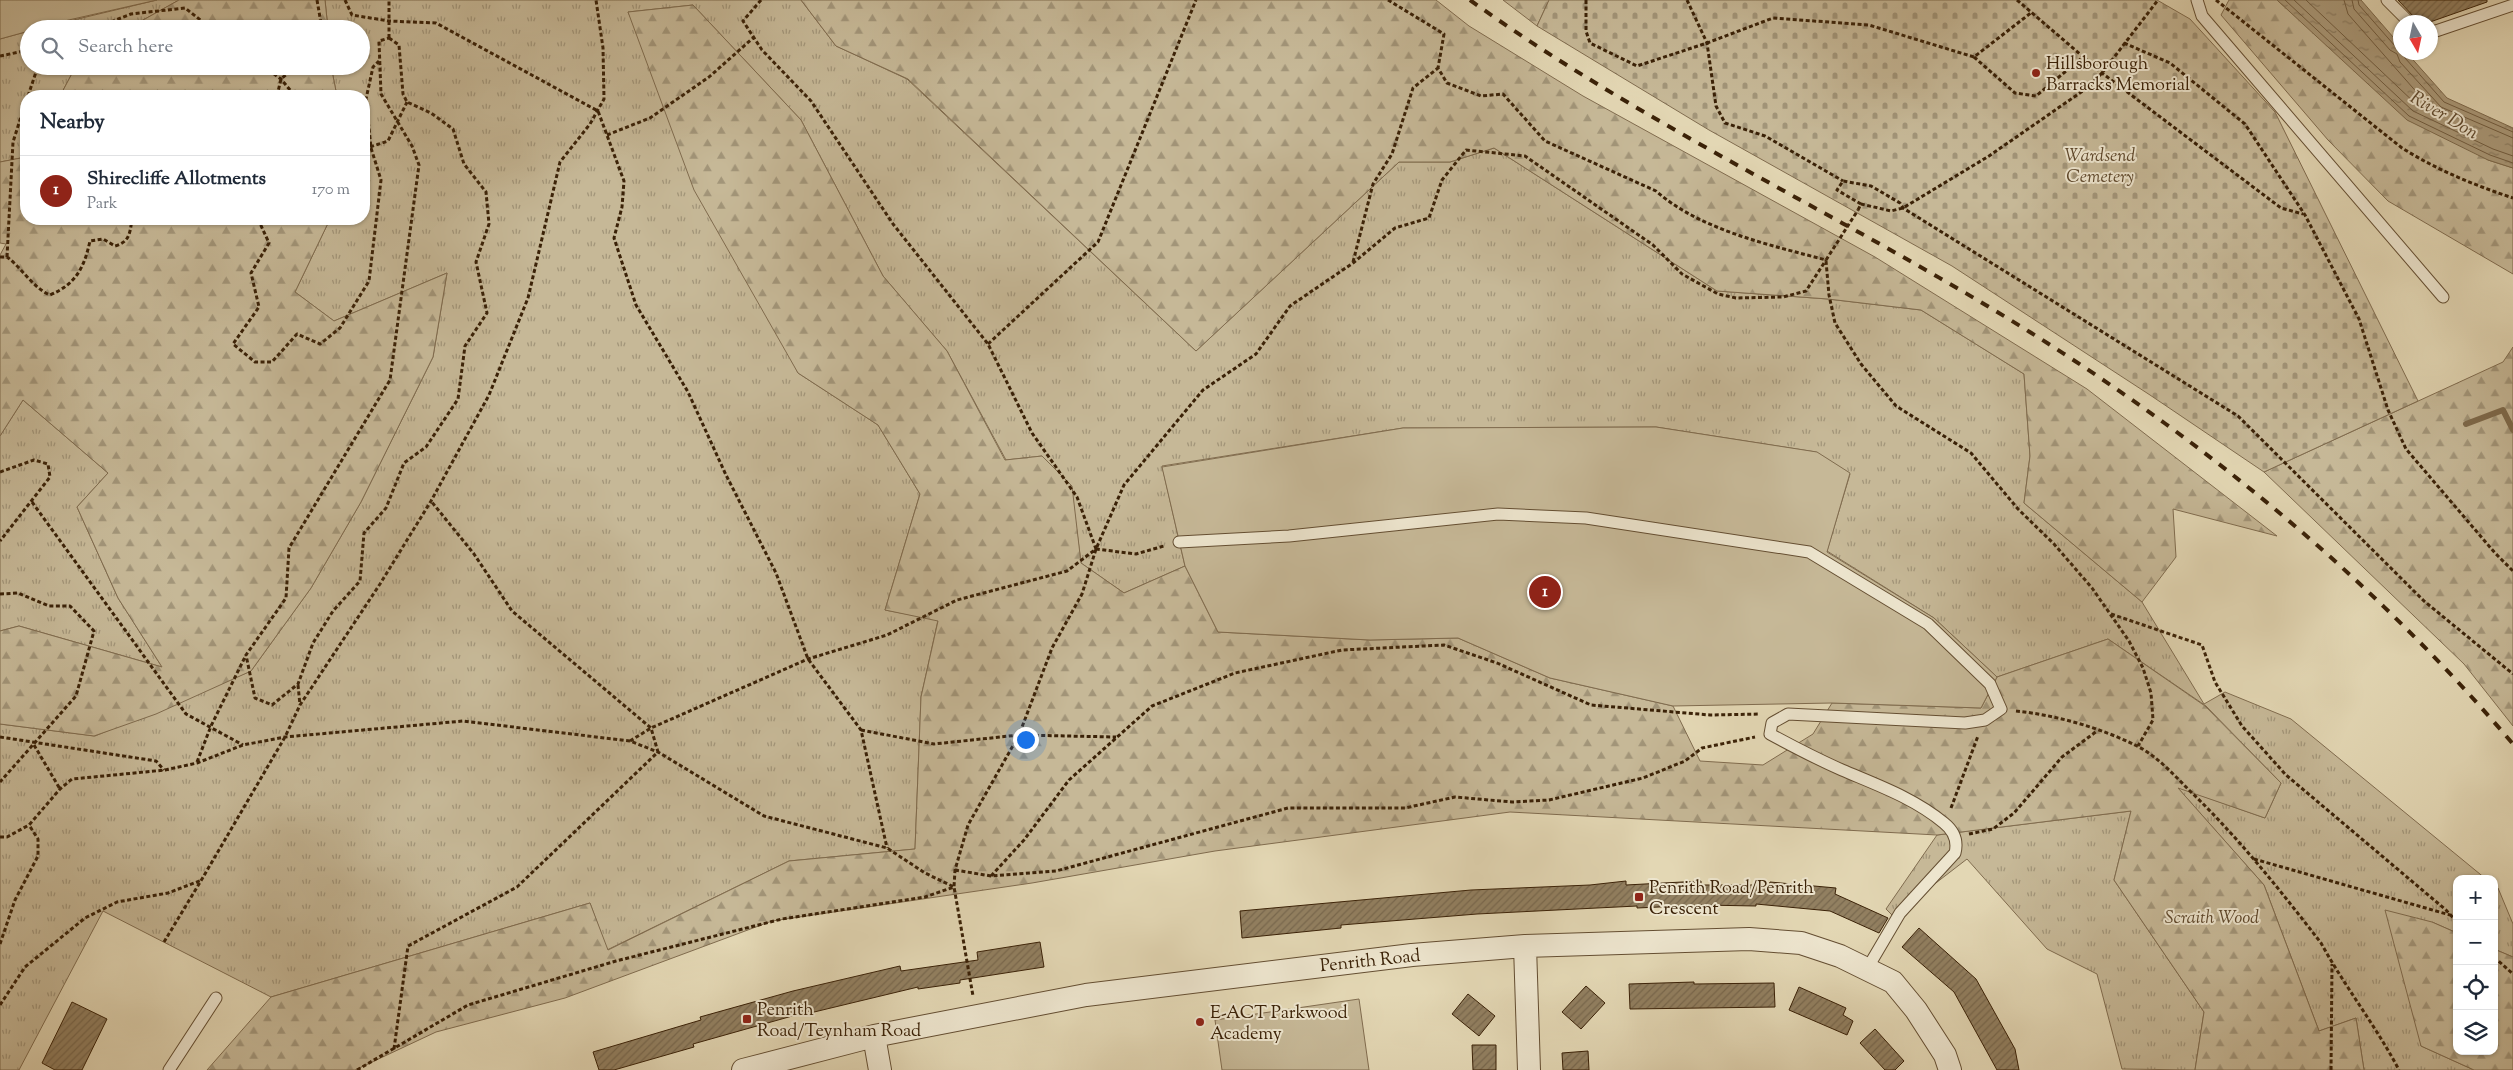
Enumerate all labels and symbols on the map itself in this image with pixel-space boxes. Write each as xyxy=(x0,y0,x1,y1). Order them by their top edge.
north arrow xyxy=(2393,15,2438,60)
place label: Hillsborough Barracks Memorial xyxy=(2046,52,2190,99)
marker: Hillsborough Barracks Memorial xyxy=(2030,67,2042,79)
water label: River Don xyxy=(2404,85,2483,147)
park label: Wardsend Cemetery xyxy=(2065,144,2136,191)
pin: 1 xyxy=(1529,573,1561,611)
your location xyxy=(1013,727,1039,753)
place label: Penrith Road/Penrith Crescent xyxy=(1649,876,1814,923)
marker: Penrith Road/Penrith Crescent xyxy=(1633,891,1645,903)
park label: Scraith Wood xyxy=(2165,906,2259,932)
street label: Penrith Road xyxy=(1319,944,1422,980)
place label: Penrith Road/Teynham Road xyxy=(757,998,921,1045)
place label: E-ACT Parkwood Academy xyxy=(1210,1001,1348,1048)
marker: Penrith Road/Teynham Road xyxy=(741,1013,753,1025)
marker: E-ACT Parkwood Academy xyxy=(1194,1016,1206,1028)

